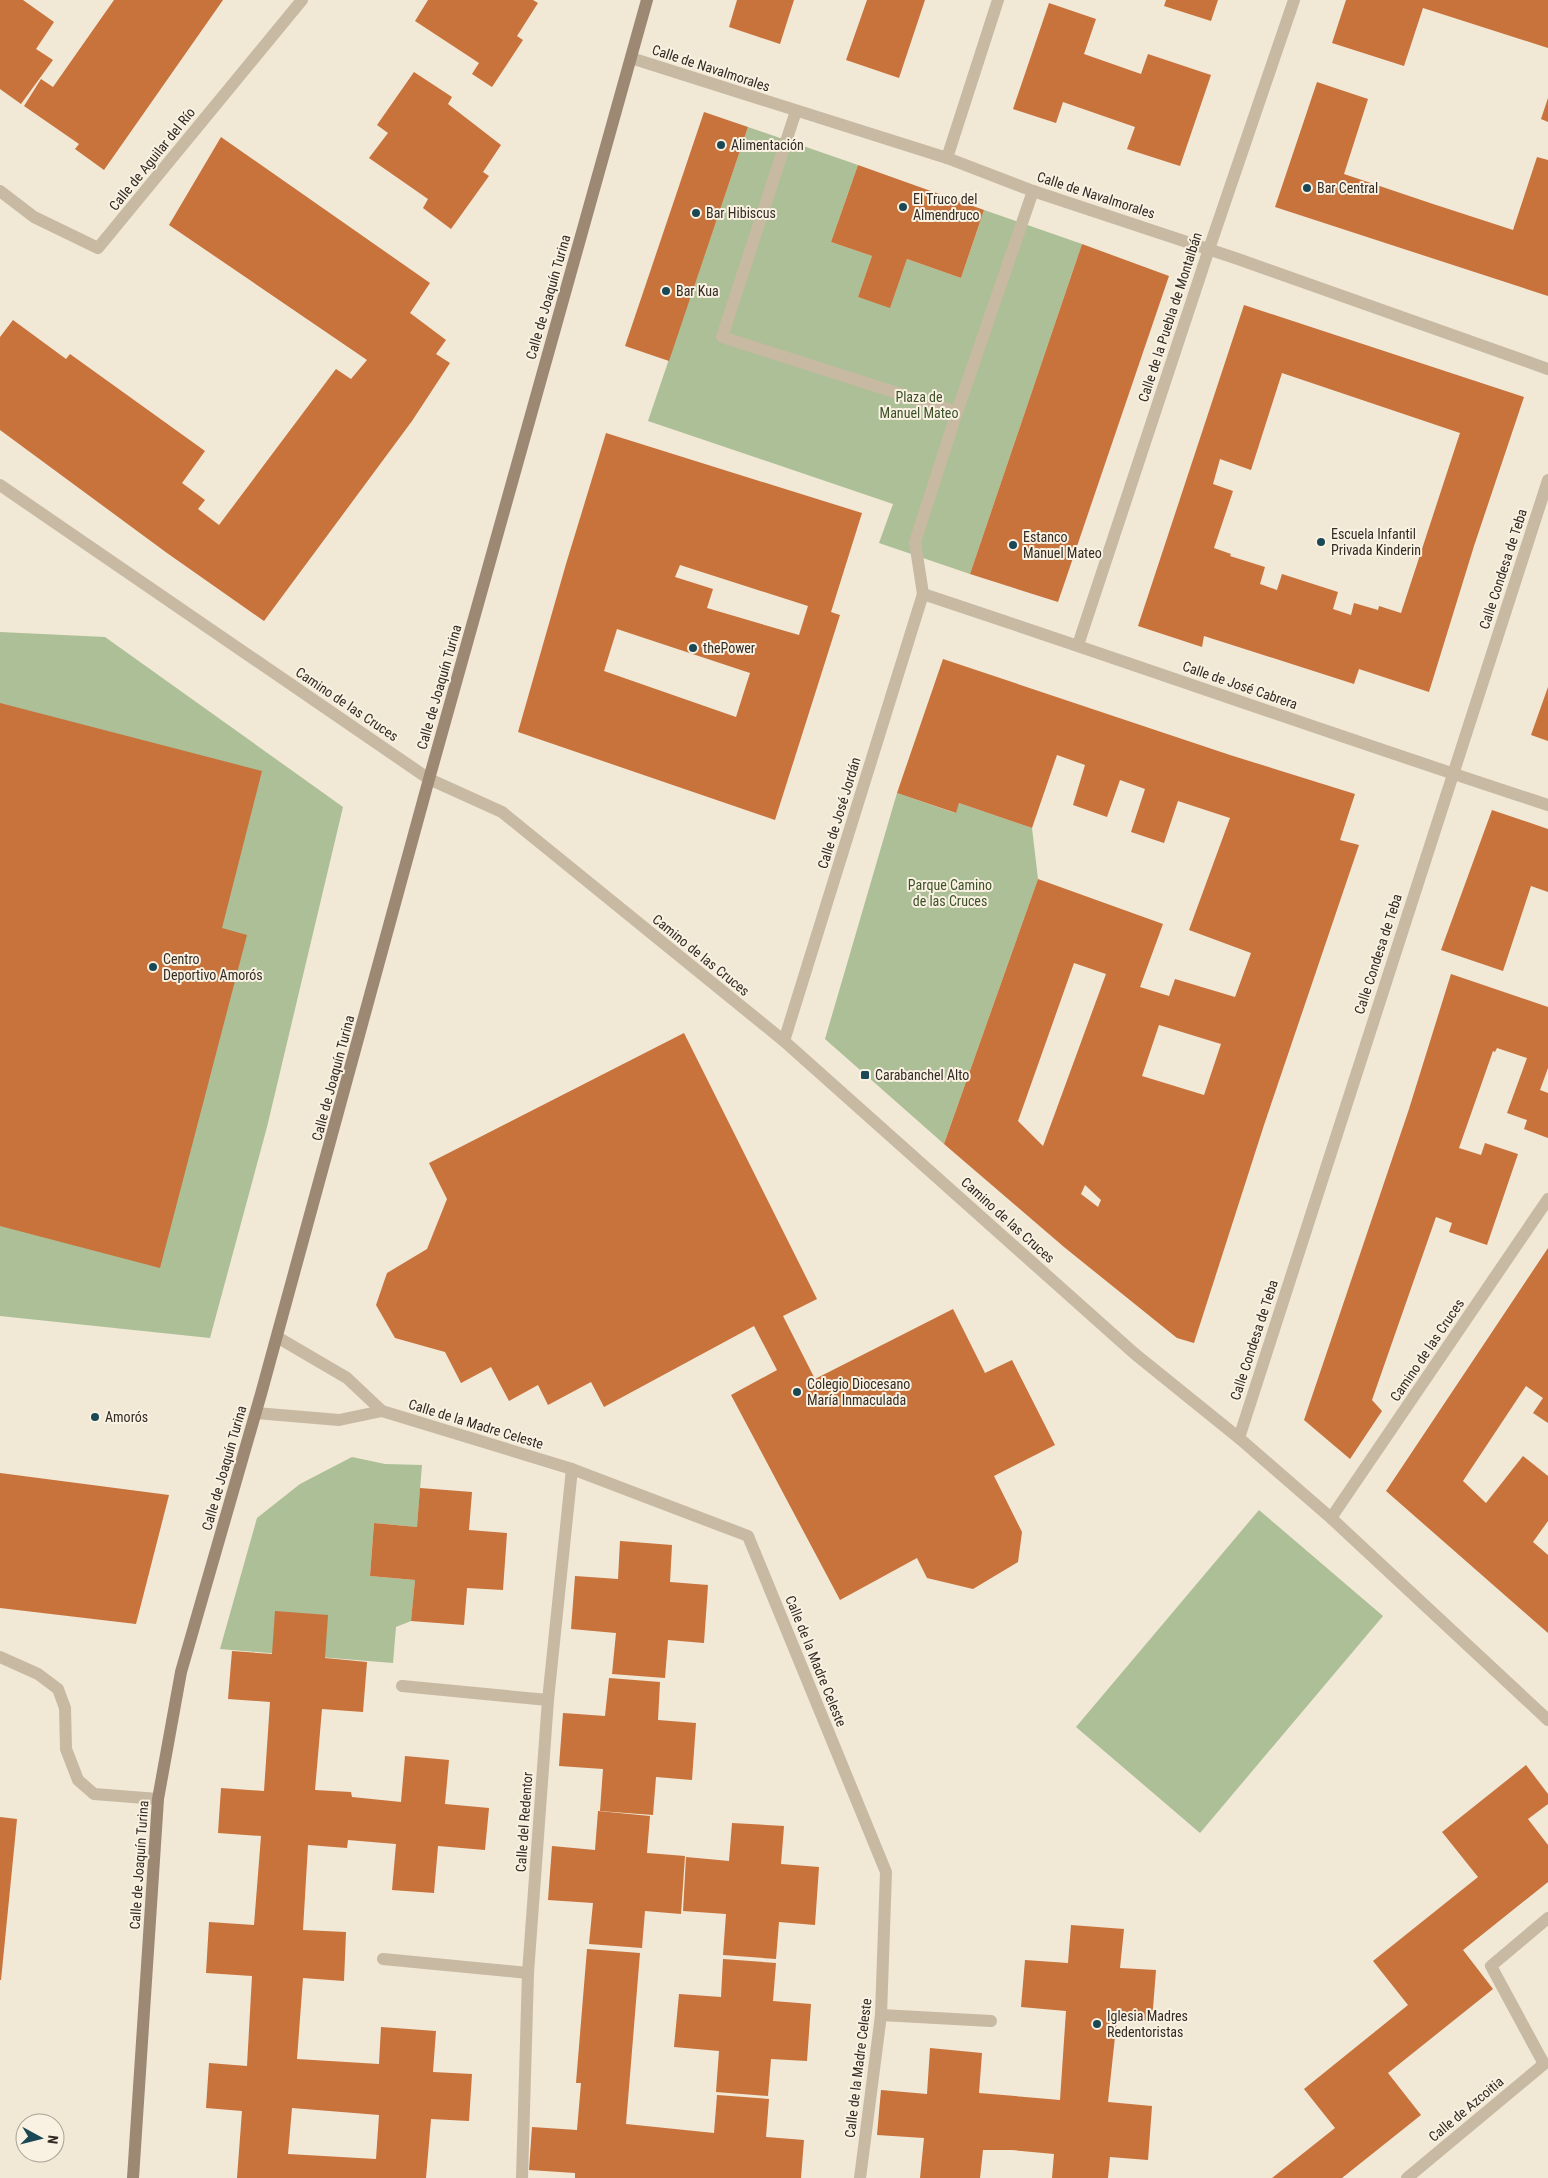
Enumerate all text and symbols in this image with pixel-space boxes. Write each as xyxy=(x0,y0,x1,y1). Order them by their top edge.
street label: Calle de Navalmorales xyxy=(650,41,772,95)
street label: Calle de Aguilar del Río xyxy=(106,104,198,214)
place label: Alimentación xyxy=(731,137,804,153)
marker: Alimentación xyxy=(715,139,727,151)
street label: Calle de Navalmorales xyxy=(1035,168,1157,222)
place label: Bar Central xyxy=(1317,180,1378,196)
marker: Bar Central xyxy=(1301,182,1313,194)
place label: El Truco del Almendruco xyxy=(913,191,980,223)
marker: El Truco del Almendruco xyxy=(897,201,909,213)
place label: Bar Hibiscus xyxy=(706,205,776,221)
marker: Bar Hibiscus xyxy=(690,207,702,219)
street label: Calle de la Puebla de Montalbán xyxy=(1135,230,1205,404)
street label: Calle de Joaquín Turina xyxy=(522,233,574,361)
place label: Bar Kua xyxy=(676,283,719,299)
marker: Bar Kua xyxy=(660,285,672,297)
park label: Plaza de Manuel Mateo xyxy=(880,389,958,421)
street label: Calle Condesa de Teba xyxy=(1476,507,1530,631)
place label: Escuela Infantil Privada Kinderin xyxy=(1331,526,1421,558)
place label: Estanco Manuel Mateo xyxy=(1023,529,1102,561)
marker: Escuela Infantil Privada Kinderin xyxy=(1315,536,1327,548)
marker: Estanco Manuel Mateo xyxy=(1007,539,1019,551)
street label: Calle de Joaquín Turina xyxy=(413,623,465,751)
place label: thePower xyxy=(703,640,755,656)
marker: thePower xyxy=(687,642,699,654)
street label: Calle de José Cabrera xyxy=(1180,658,1300,712)
street label: Camino de las Cruces xyxy=(293,664,401,744)
street label: Calle de José Jordán xyxy=(814,755,864,871)
park label: Parque Camino de las Cruces xyxy=(908,877,992,909)
street label: Calle Condesa de Teba xyxy=(1351,892,1405,1016)
street label: Camino de las Cruces xyxy=(649,911,753,999)
place label: Centro Deportivo Amorós xyxy=(163,951,263,983)
marker: Centro Deportivo Amorós xyxy=(147,961,159,973)
street label: Calle de Joaquín Turina xyxy=(309,1014,357,1142)
place label: Carabanchel Alto xyxy=(875,1067,969,1083)
marker: Carabanchel Alto xyxy=(859,1069,871,1081)
street label: Camino de las Cruces xyxy=(958,1174,1058,1266)
street label: Calle Condesa de Teba xyxy=(1227,1278,1281,1402)
street label: Camino de las Cruces xyxy=(1387,1296,1467,1404)
place label: Colegio Diocesano María Inmaculada xyxy=(807,1376,910,1408)
marker: Colegio Diocesano María Inmaculada xyxy=(791,1386,803,1398)
street label: Calle de la Madre Celeste xyxy=(407,1396,546,1452)
street label: Calle de Joaquín Turina xyxy=(198,1404,250,1532)
place label: Amorós xyxy=(105,1409,148,1425)
marker: Amorós xyxy=(89,1411,101,1423)
street label: Calle de la Madre Celeste xyxy=(782,1593,850,1729)
street label: Calle del Redentor xyxy=(513,1771,535,1873)
street label: Calle de Joaquín Turina xyxy=(127,1800,151,1930)
street label: Calle de la Madre Celeste xyxy=(842,1997,875,2139)
place label: Iglesia Madres Redentoristas xyxy=(1107,2008,1188,2040)
marker: Iglesia Madres Redentoristas xyxy=(1091,2018,1103,2030)
street label: Calle de Azcoitia xyxy=(1425,2073,1507,2145)
north arrow xyxy=(15,2113,65,2163)
text: N xyxy=(44,2134,61,2145)

